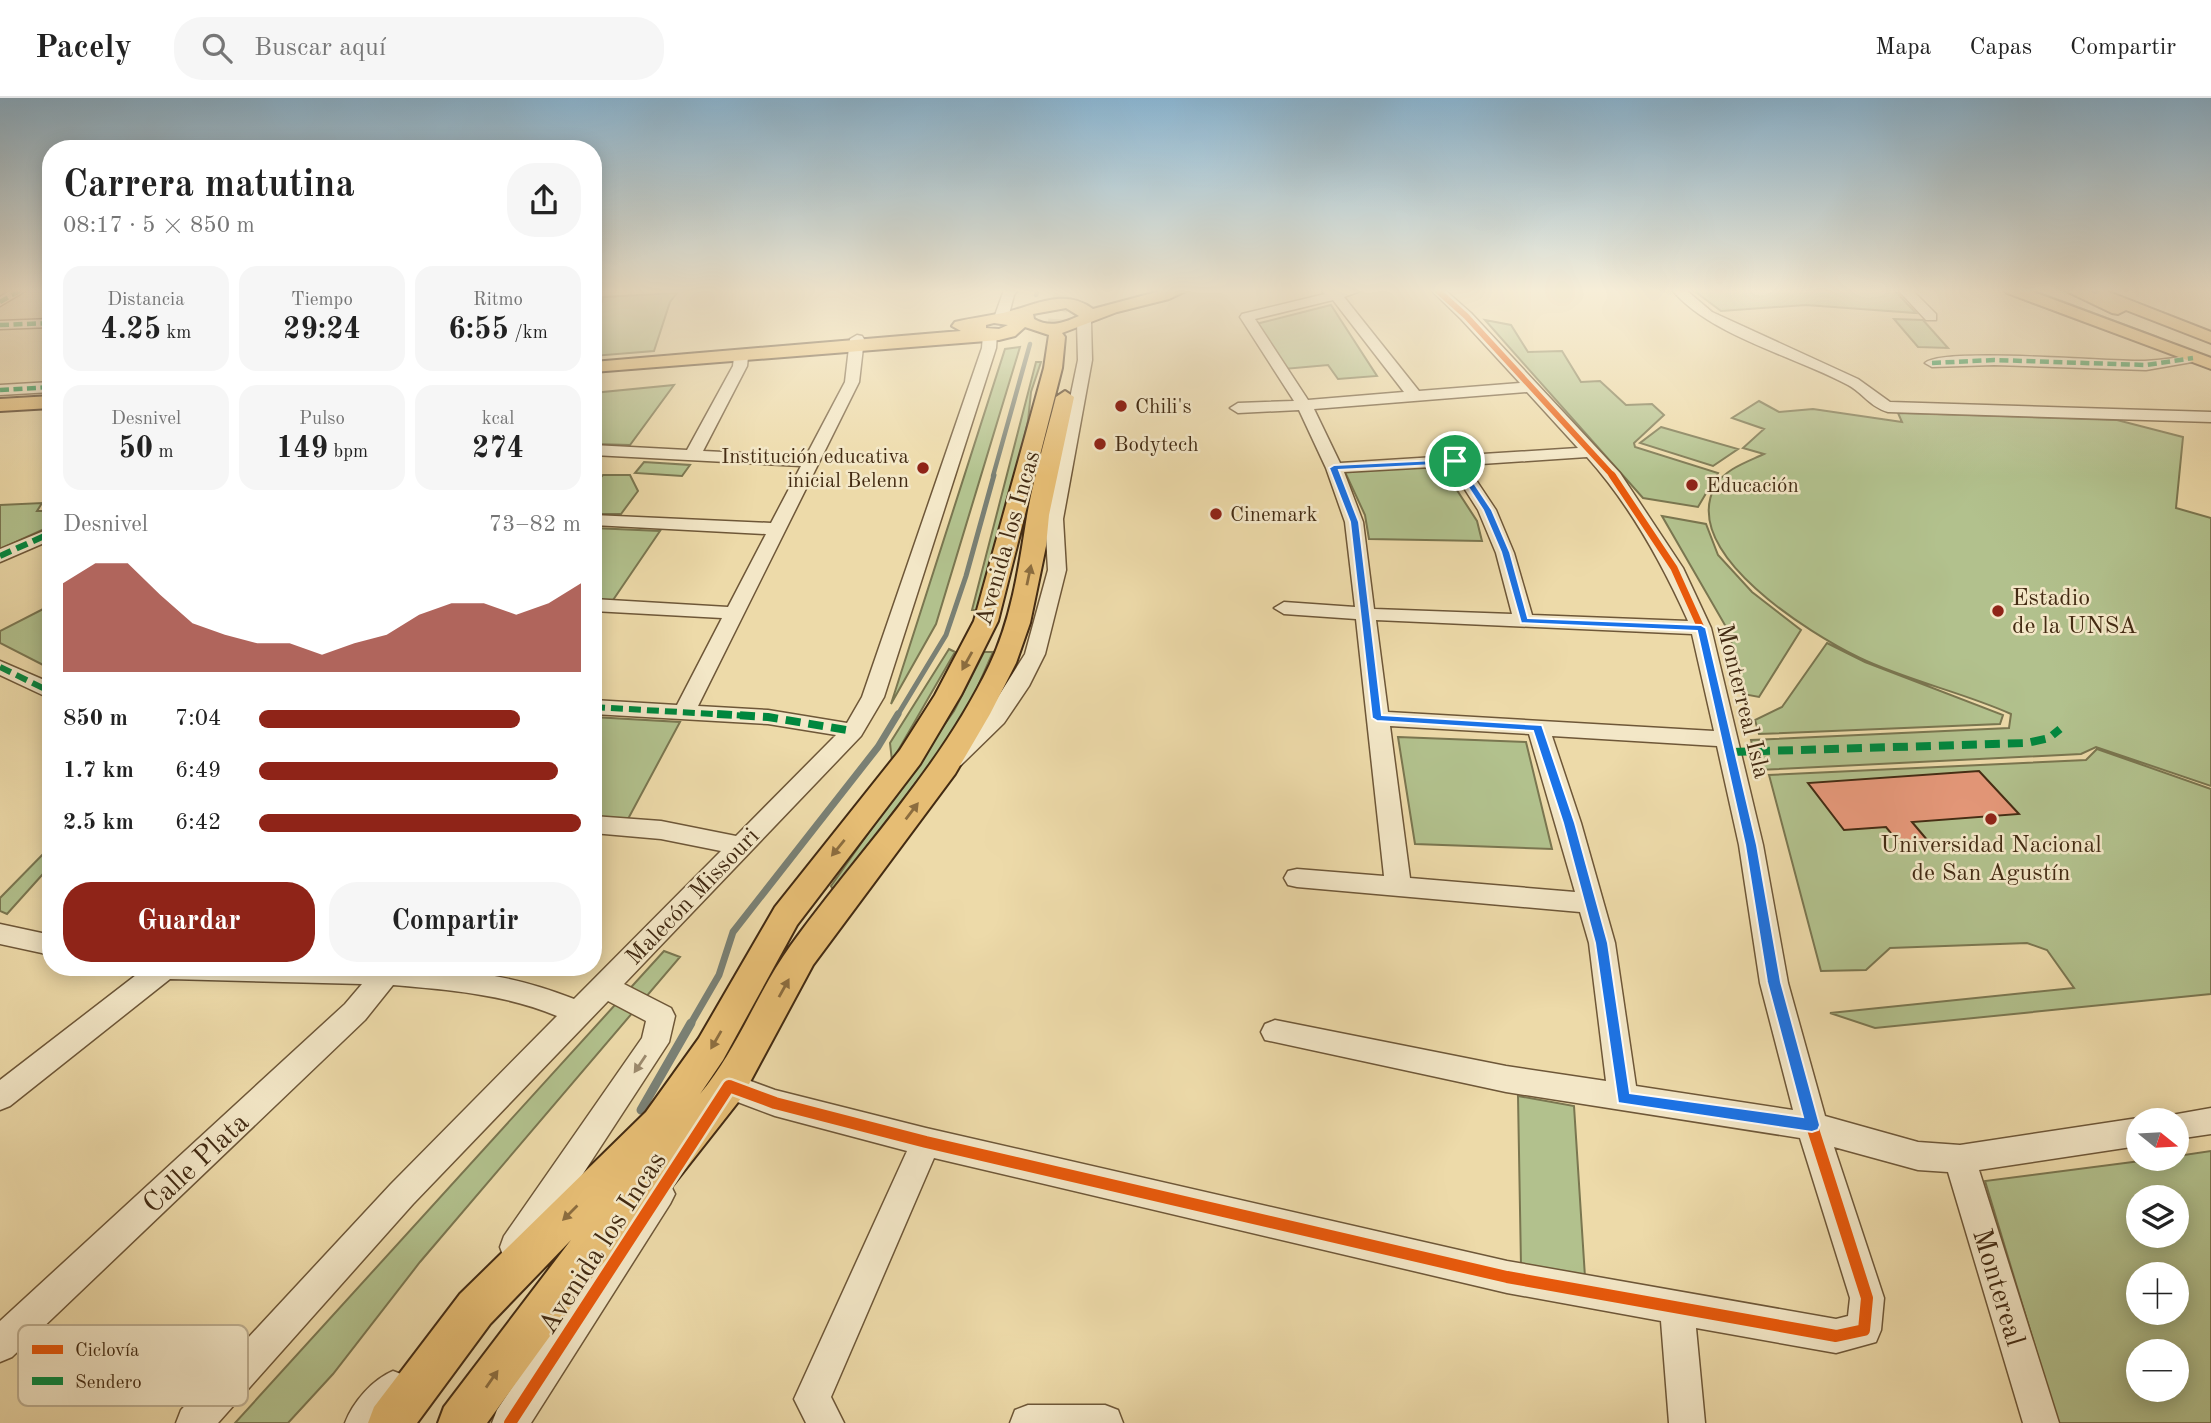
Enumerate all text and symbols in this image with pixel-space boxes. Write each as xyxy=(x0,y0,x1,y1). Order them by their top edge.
search box xyxy=(174,17,664,80)
icon: search xyxy=(198,29,236,67)
text: Pacely xyxy=(35,32,132,65)
text: Buscar aquí xyxy=(254,35,386,61)
text: Mapa xyxy=(1875,36,1931,60)
text: Capas xyxy=(1969,36,2032,60)
text: Compartir xyxy=(2070,36,2176,60)
button: share xyxy=(507,163,581,237)
text: Carrera matutina xyxy=(63,167,355,205)
text: 08:17 · 5 × 850 m xyxy=(63,214,255,237)
text: Distancia xyxy=(107,291,185,310)
text: Tiempo xyxy=(291,291,353,310)
text: Ritmo xyxy=(473,291,523,310)
text: 4.25 xyxy=(101,315,161,345)
text: 29:24 xyxy=(283,315,361,345)
text: 6:55 xyxy=(448,315,509,345)
text: km xyxy=(161,324,191,343)
text: /km xyxy=(509,324,548,343)
place label: Chili's xyxy=(1135,397,1192,418)
marker: Chili's xyxy=(1113,398,1129,414)
text: Desnivel xyxy=(111,410,181,429)
text: Pulso xyxy=(299,410,345,429)
text: kcal xyxy=(482,410,514,429)
pin xyxy=(1425,431,1485,491)
text: 50 xyxy=(118,434,153,464)
text: 149 xyxy=(276,434,328,464)
text: 274 xyxy=(472,434,524,464)
place label: Bodytech xyxy=(1114,435,1199,456)
marker: Bodytech xyxy=(1092,436,1108,452)
icon: arrive xyxy=(1436,442,1474,480)
text: m xyxy=(153,443,174,462)
text: bpm xyxy=(328,443,368,462)
place label: Institución educativa inicial Belenn xyxy=(721,447,909,492)
street label: Avenida los Incas xyxy=(972,448,1045,629)
marker: Institución educativa inicial Belenn xyxy=(915,460,931,476)
place label: Educación xyxy=(1706,476,1799,497)
marker: Educación xyxy=(1684,477,1700,493)
place label: Cinemark xyxy=(1230,505,1317,526)
marker: Cinemark xyxy=(1208,506,1224,522)
text: Desnivel xyxy=(63,513,148,536)
text: 73–82 m xyxy=(489,513,581,536)
one-way arrow xyxy=(1024,564,1035,586)
place label: Estadio de la UNSA xyxy=(2012,587,2137,639)
marker: Estadio de la UNSA xyxy=(1990,603,2006,619)
street label: Monterreal Isla xyxy=(1711,622,1773,781)
one-way arrow xyxy=(961,652,973,671)
text: 850 m xyxy=(63,707,128,730)
text: 7:04 xyxy=(175,707,221,730)
text: 1.7 km xyxy=(63,759,134,782)
text: 6:49 xyxy=(175,759,221,782)
one-way arrow xyxy=(905,802,919,820)
text: 2.5 km xyxy=(63,811,134,834)
text: 6:42 xyxy=(175,811,221,834)
marker: Universidad Nacional de San Agustín xyxy=(1983,811,1999,827)
street label: Malecón Missouri xyxy=(622,824,765,970)
place label: Universidad Nacional de San Agustín xyxy=(1880,834,2102,886)
one-way arrow xyxy=(831,840,846,857)
button: Guardar xyxy=(63,882,315,962)
button: Compartir xyxy=(329,882,581,962)
one-way arrow xyxy=(778,978,789,998)
one-way arrow xyxy=(710,1030,722,1049)
one-way arrow xyxy=(634,1054,647,1074)
north arrow xyxy=(2126,1108,2189,1171)
map controls xyxy=(2126,1108,2189,1402)
street label: Calle Plata xyxy=(139,1109,255,1220)
street label: Avenida los Incas xyxy=(534,1148,673,1340)
button: layers xyxy=(2126,1185,2189,1248)
one-way arrow xyxy=(562,1205,578,1221)
street label: Montereal xyxy=(1966,1226,2028,1350)
button: + xyxy=(2126,1262,2189,1325)
legend xyxy=(18,1325,248,1406)
button: − xyxy=(2126,1339,2189,1402)
text: Ciclovía xyxy=(75,1342,140,1361)
one-way arrow xyxy=(485,1370,499,1388)
text: Sendero xyxy=(75,1374,142,1393)

